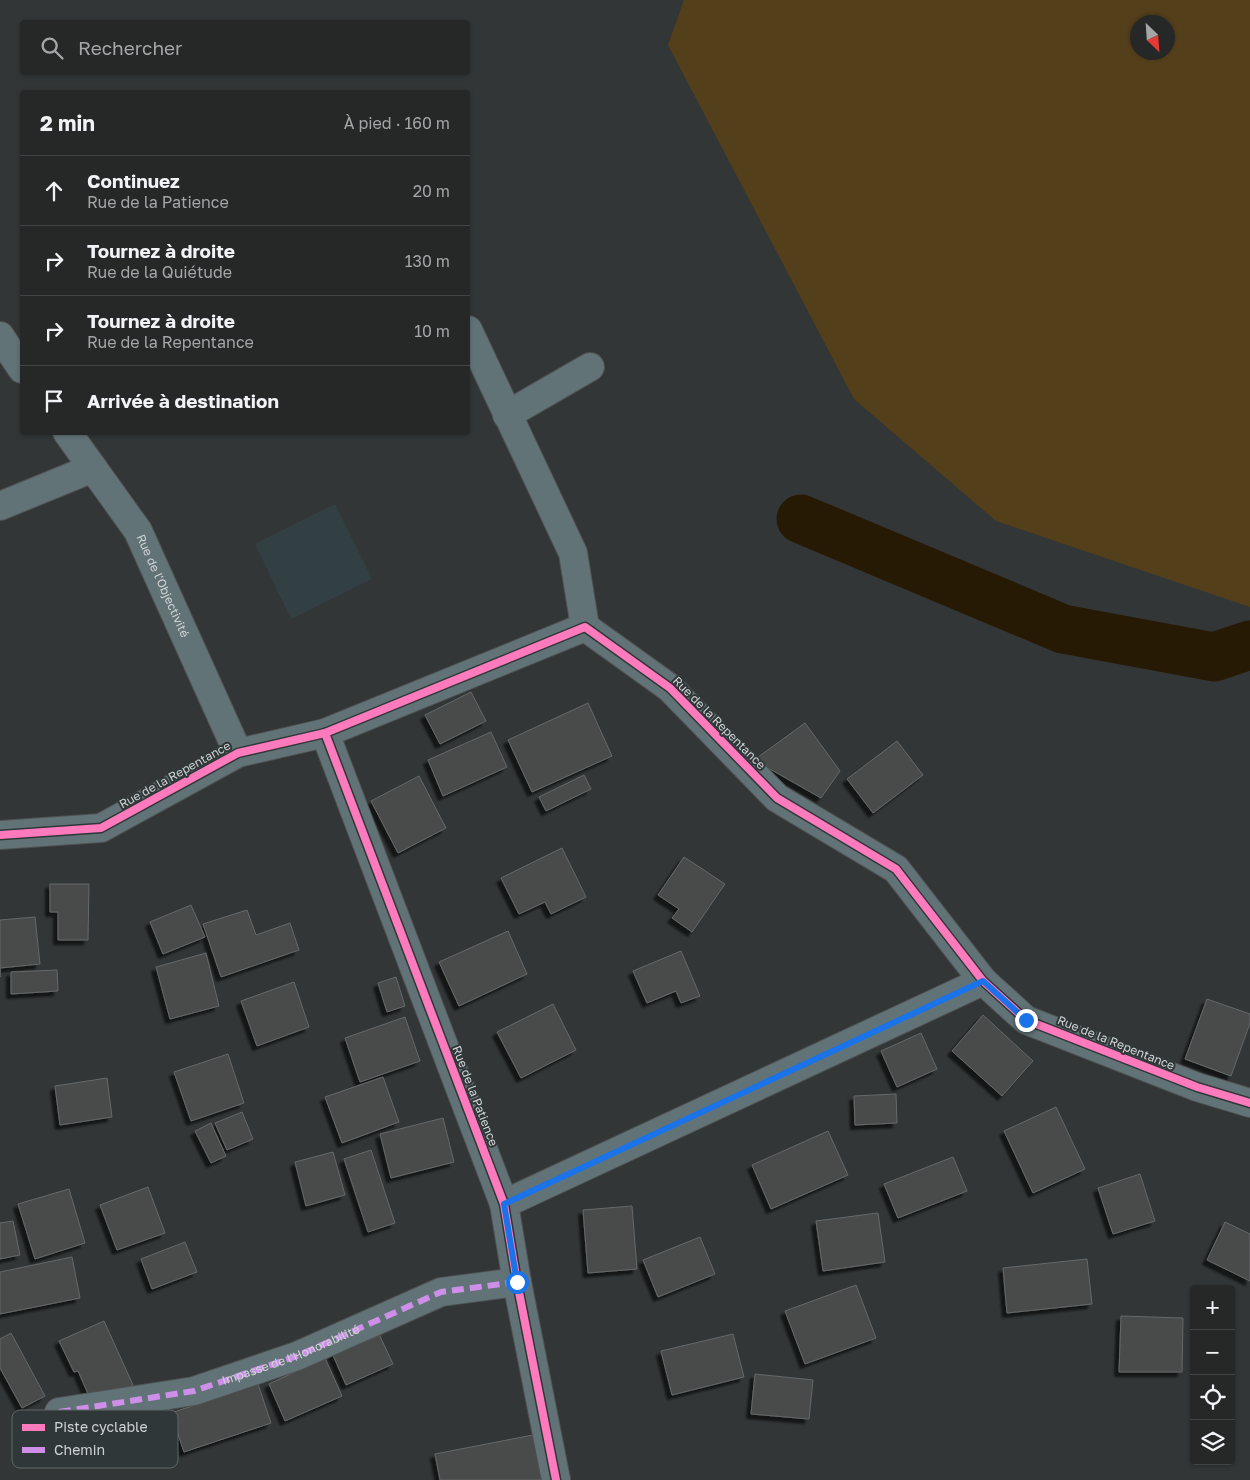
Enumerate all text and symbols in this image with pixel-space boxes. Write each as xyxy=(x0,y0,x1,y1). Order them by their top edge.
north arrow xyxy=(1130,15,1175,60)
search box xyxy=(20,20,470,75)
icon: search xyxy=(38,34,66,62)
text: Rechercher xyxy=(78,36,183,59)
text: 2 min xyxy=(40,110,95,136)
text: À pied · 160 m xyxy=(344,113,450,133)
text: Continuez xyxy=(87,169,180,192)
icon: ahead xyxy=(40,177,68,205)
text: 20 m xyxy=(413,181,450,201)
text: Rue de la Patience xyxy=(87,192,229,212)
text: Tournez à droite xyxy=(87,239,235,262)
icon: right xyxy=(40,247,68,275)
text: 130 m xyxy=(405,251,450,271)
text: Rue de la Quiétude xyxy=(87,262,232,282)
text: Tournez à droite xyxy=(87,309,235,332)
icon: right xyxy=(40,317,68,345)
text: 10 m xyxy=(414,321,450,341)
text: Rue de la Repentance xyxy=(87,332,254,352)
icon: arrive xyxy=(40,387,68,415)
text: Arrivée à destination xyxy=(87,389,279,412)
street label: Rue de l'Objectivité xyxy=(133,532,193,640)
street label: Rue de la Repentance xyxy=(670,673,769,772)
street label: Rue de la Repentance xyxy=(116,738,233,811)
route end xyxy=(1015,1009,1038,1032)
street label: Rue de la Repentance xyxy=(1055,1012,1177,1073)
street label: Rue de la Patience xyxy=(449,1043,502,1148)
route start xyxy=(506,1271,529,1294)
map controls xyxy=(1190,1285,1235,1465)
button: + xyxy=(1190,1285,1235,1330)
street label: Impasse de l'Honorabilité xyxy=(220,1321,362,1388)
button: − xyxy=(1190,1330,1235,1375)
button: locate xyxy=(1190,1375,1235,1420)
legend xyxy=(12,1410,178,1468)
text: Piste cyclable xyxy=(54,1418,148,1435)
button: layers xyxy=(1190,1420,1235,1465)
text: Chemin xyxy=(54,1441,105,1458)

